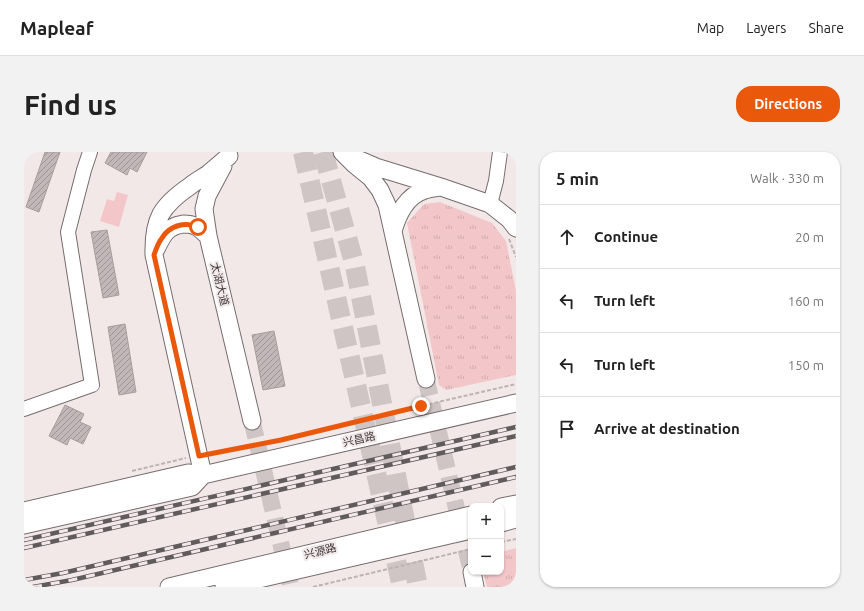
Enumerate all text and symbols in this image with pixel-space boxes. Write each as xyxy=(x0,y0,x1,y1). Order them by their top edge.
text: Mapleaf xyxy=(20,17,93,39)
text: Map xyxy=(697,20,724,36)
text: Layers xyxy=(746,20,786,36)
text: Share xyxy=(808,20,844,36)
button: Directions xyxy=(736,86,840,122)
text: Find us xyxy=(24,89,117,120)
text: 5 min xyxy=(556,169,599,188)
text: Walk · 330 m xyxy=(750,171,824,185)
route start xyxy=(189,218,207,236)
icon: ahead xyxy=(556,226,578,248)
text: Continue xyxy=(594,228,658,245)
text: 20 m xyxy=(795,230,824,244)
street label: 太湖大道 xyxy=(209,261,231,307)
icon: left xyxy=(556,290,578,312)
text: Turn left xyxy=(594,292,655,309)
text: 160 m xyxy=(788,294,824,308)
icon: left xyxy=(556,354,578,376)
text: Turn left xyxy=(594,356,655,373)
text: 150 m xyxy=(788,358,824,372)
route end xyxy=(412,397,430,415)
icon: arrive xyxy=(556,418,578,440)
text: Arrive at destination xyxy=(594,420,740,437)
street label: 兴昌路 xyxy=(342,429,376,449)
map controls xyxy=(468,503,504,575)
button: + xyxy=(468,503,504,539)
button: − xyxy=(468,539,504,575)
street label: 兴源路 xyxy=(303,541,337,561)

